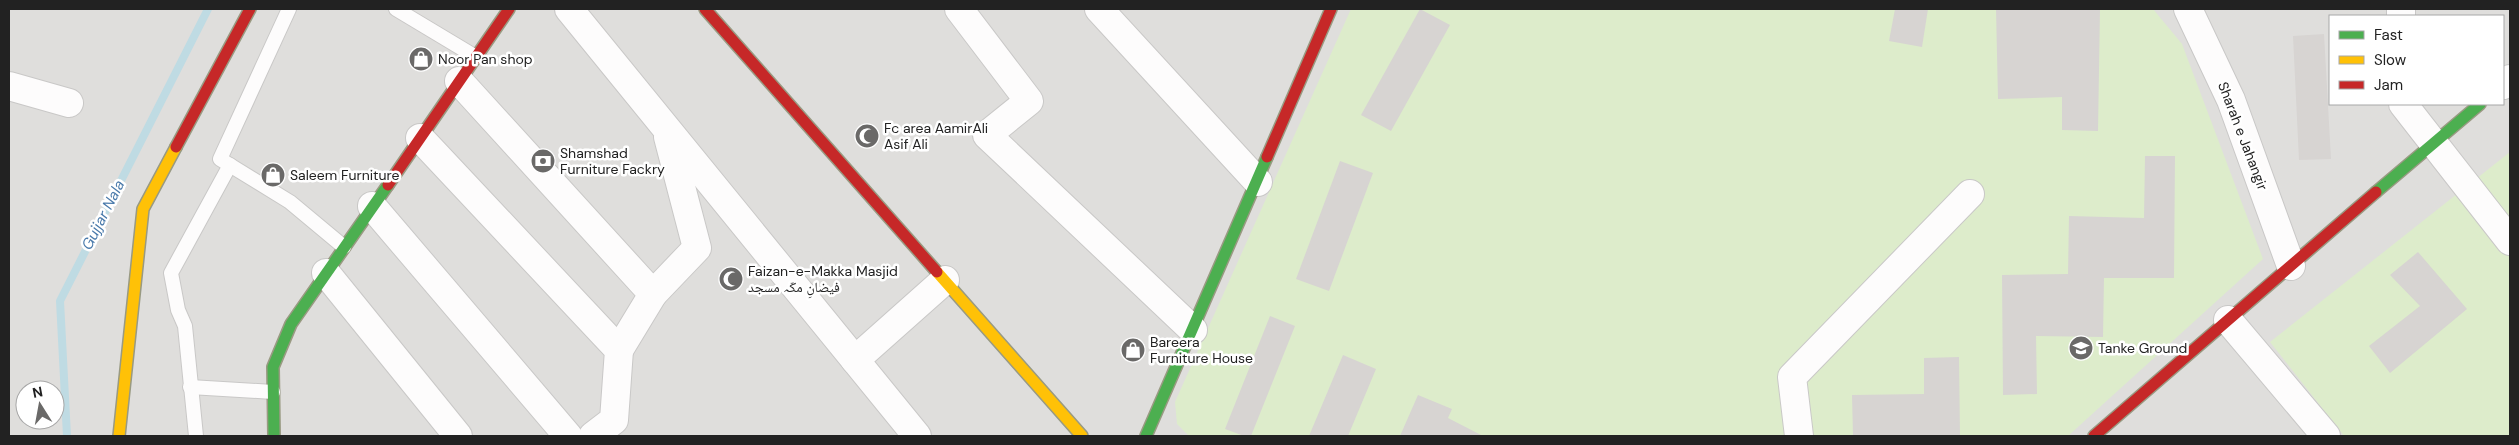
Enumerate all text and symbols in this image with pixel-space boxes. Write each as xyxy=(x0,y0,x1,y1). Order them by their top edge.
legend xyxy=(2329,15,2504,105)
text: Fast xyxy=(2374,25,2403,45)
shop icon: Noor Pan shop xyxy=(408,46,434,72)
place label: Noor Pan shop xyxy=(438,50,533,68)
text: Slow xyxy=(2374,50,2407,70)
text: Jam xyxy=(2374,75,2403,95)
street label: Sharah e Jahangir xyxy=(2214,79,2272,193)
place label: Fc area AamirAli Asif Ali xyxy=(884,119,988,153)
mosque icon: Fc area AamirAli Asif Ali xyxy=(854,123,880,149)
place label: Shamshad Furniture Fackry xyxy=(560,144,665,178)
bank icon: Shamshad Furniture Fackry xyxy=(530,148,556,174)
shop icon: Saleem Furniture xyxy=(260,162,286,188)
place label: Saleem Furniture xyxy=(290,166,399,184)
water label: Gujjar Nala xyxy=(77,177,129,253)
place label: Faizan-e-Makka Masjid فیضانِ مکّہ مسجد xyxy=(748,262,898,299)
mosque icon: Faizan-e-Makka Masjid فیضانِ مکّہ مسجد xyxy=(718,266,744,292)
place label: Bareera Furniture House xyxy=(1150,333,1253,367)
school or university icon: Tanke Ground xyxy=(2068,335,2094,361)
shop icon: Bareera Furniture House xyxy=(1120,337,1146,363)
place label: Tanke Ground xyxy=(2098,339,2187,357)
north arrow xyxy=(15,380,65,430)
text: N xyxy=(31,382,44,402)

